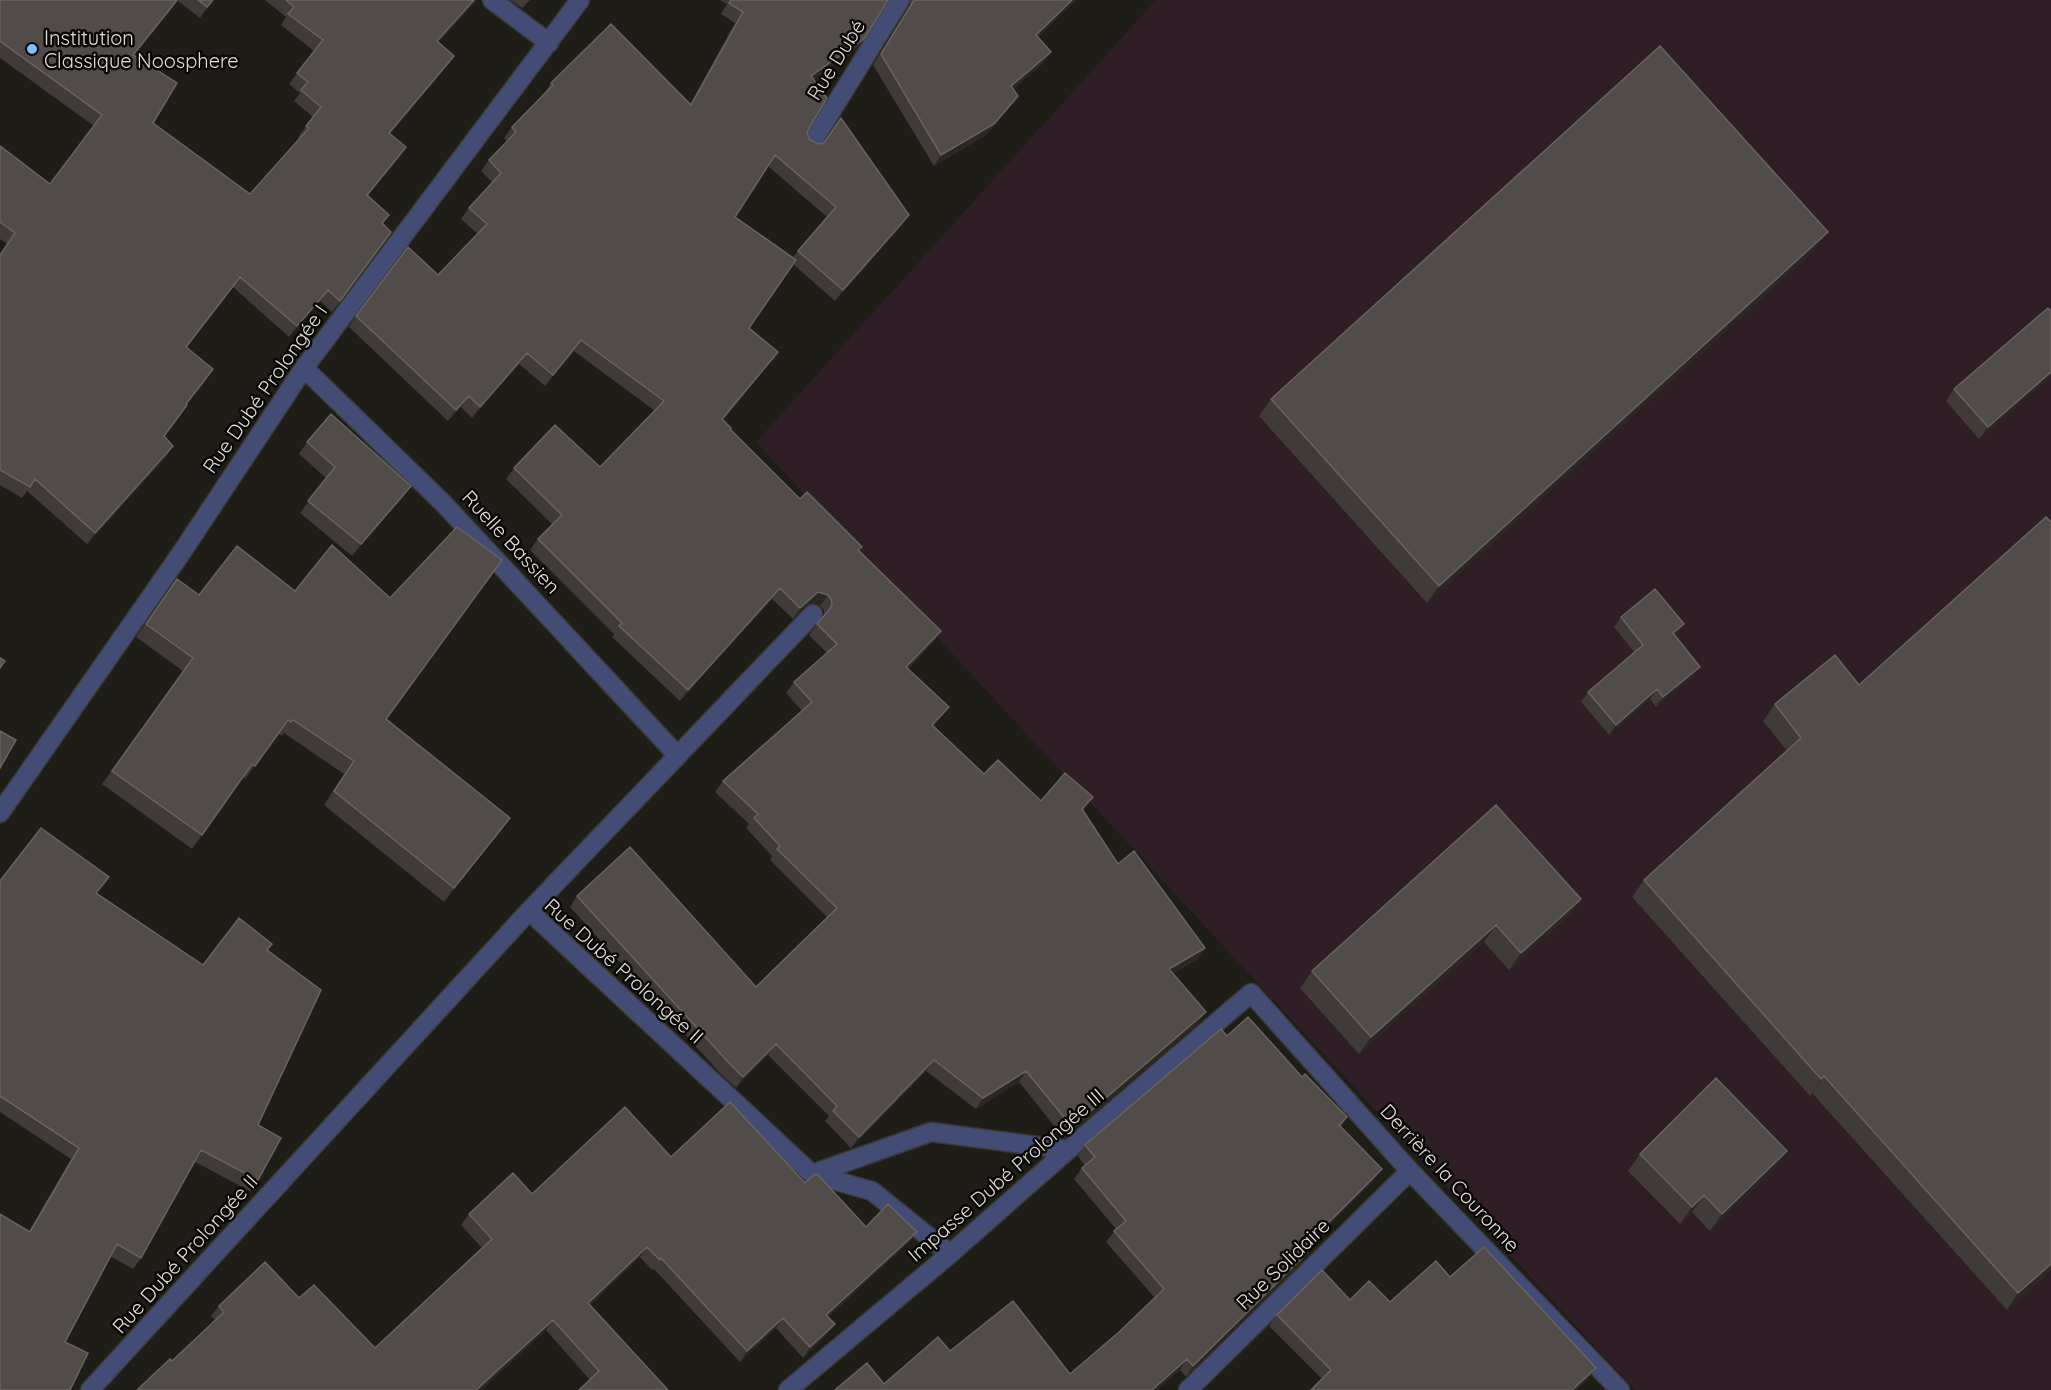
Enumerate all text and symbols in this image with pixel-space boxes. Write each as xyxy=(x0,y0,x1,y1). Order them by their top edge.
street label: Rue Dubé xyxy=(801,15,870,105)
place label: Institution Classique Noosphere xyxy=(44,25,239,73)
marker: Institution Classique Noosphere xyxy=(25,42,39,56)
street label: Rue Dubé Prolongée I xyxy=(197,299,332,478)
street label: Ruelle Bassien xyxy=(457,485,566,599)
street label: Rue Dubé Prolongée II xyxy=(540,893,709,1049)
street label: Impasse Dubé Prolongée III xyxy=(902,1082,1109,1267)
street label: Derrière la Couronne xyxy=(1375,1098,1525,1257)
street label: Rue Dubé Prolongée II xyxy=(107,1169,263,1338)
street label: Rue Solidaire xyxy=(1231,1213,1335,1315)

